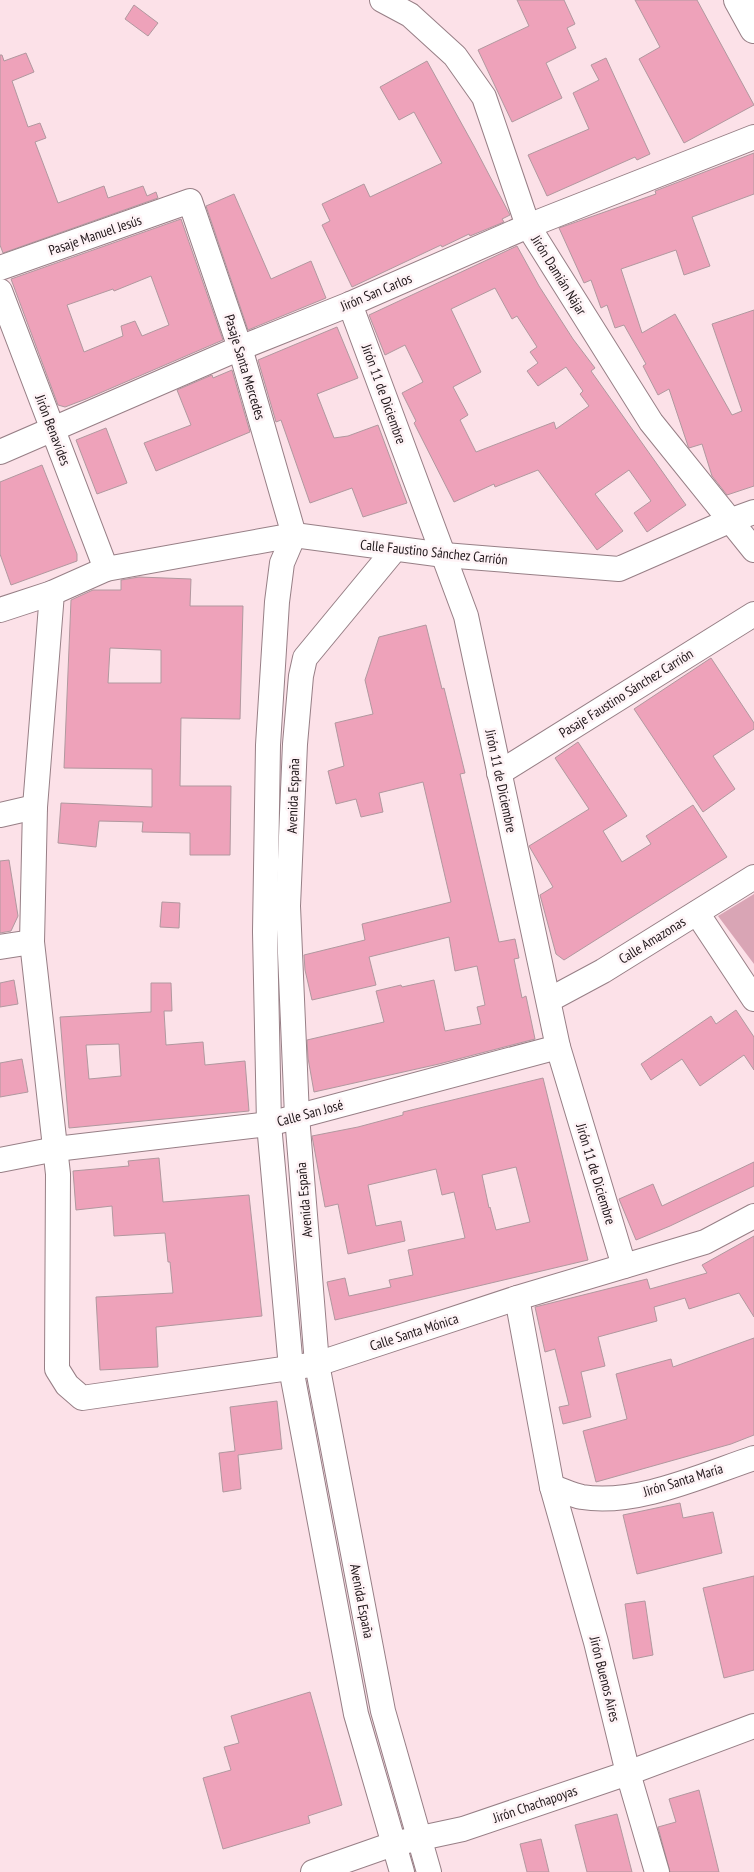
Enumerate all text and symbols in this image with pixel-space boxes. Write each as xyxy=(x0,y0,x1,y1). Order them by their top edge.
street label: Pasaje Manuel Jesús xyxy=(46,211,144,259)
street label: Jirón Damián Nájar xyxy=(527,231,591,318)
street label: Jirón San Carlos xyxy=(337,269,415,315)
street label: Pasaje Santa Mercedes xyxy=(220,312,270,422)
street label: Jirón 11 de Diciembre xyxy=(357,341,410,447)
street label: Jirón Benavides xyxy=(31,391,75,468)
street label: Calle Faustino Sánchez Carrión xyxy=(359,535,509,569)
street label: Pasaje Faustino Sánchez Carrión xyxy=(556,644,696,742)
street label: Jirón 11 de Diciembre xyxy=(481,727,521,834)
street label: Avenida España xyxy=(283,758,303,834)
street label: Calle Amazonas xyxy=(615,912,689,968)
street label: Calle San José xyxy=(275,1095,345,1130)
street label: Jirón 11 de Diciembre xyxy=(572,1120,620,1227)
street label: Avenida España xyxy=(292,1162,316,1238)
street label: Calle Santa Mónica xyxy=(367,1309,461,1355)
street label: Jirón Santa María xyxy=(640,1459,725,1501)
street label: Avenida España xyxy=(346,1562,378,1640)
street label: Jirón Buenos Aires xyxy=(585,1633,624,1724)
street label: Jirón Chachapoyas xyxy=(490,1781,580,1827)

